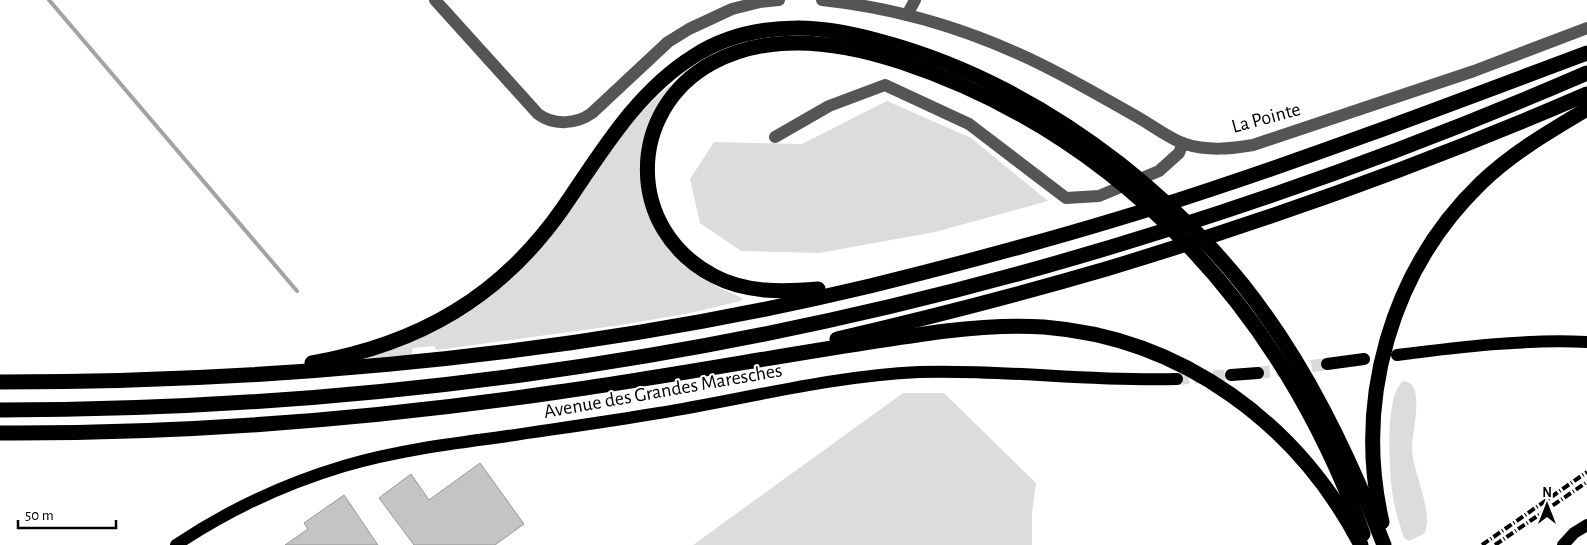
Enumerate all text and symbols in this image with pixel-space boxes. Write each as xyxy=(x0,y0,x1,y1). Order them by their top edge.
street label: La Pointe xyxy=(1229,99,1303,137)
street label: Avenue des Grandes Maresches xyxy=(542,360,784,422)
north arrow xyxy=(1522,480,1572,530)
text: N xyxy=(1542,486,1552,500)
scale bar xyxy=(18,498,115,530)
text: 50 m xyxy=(25,508,54,523)

